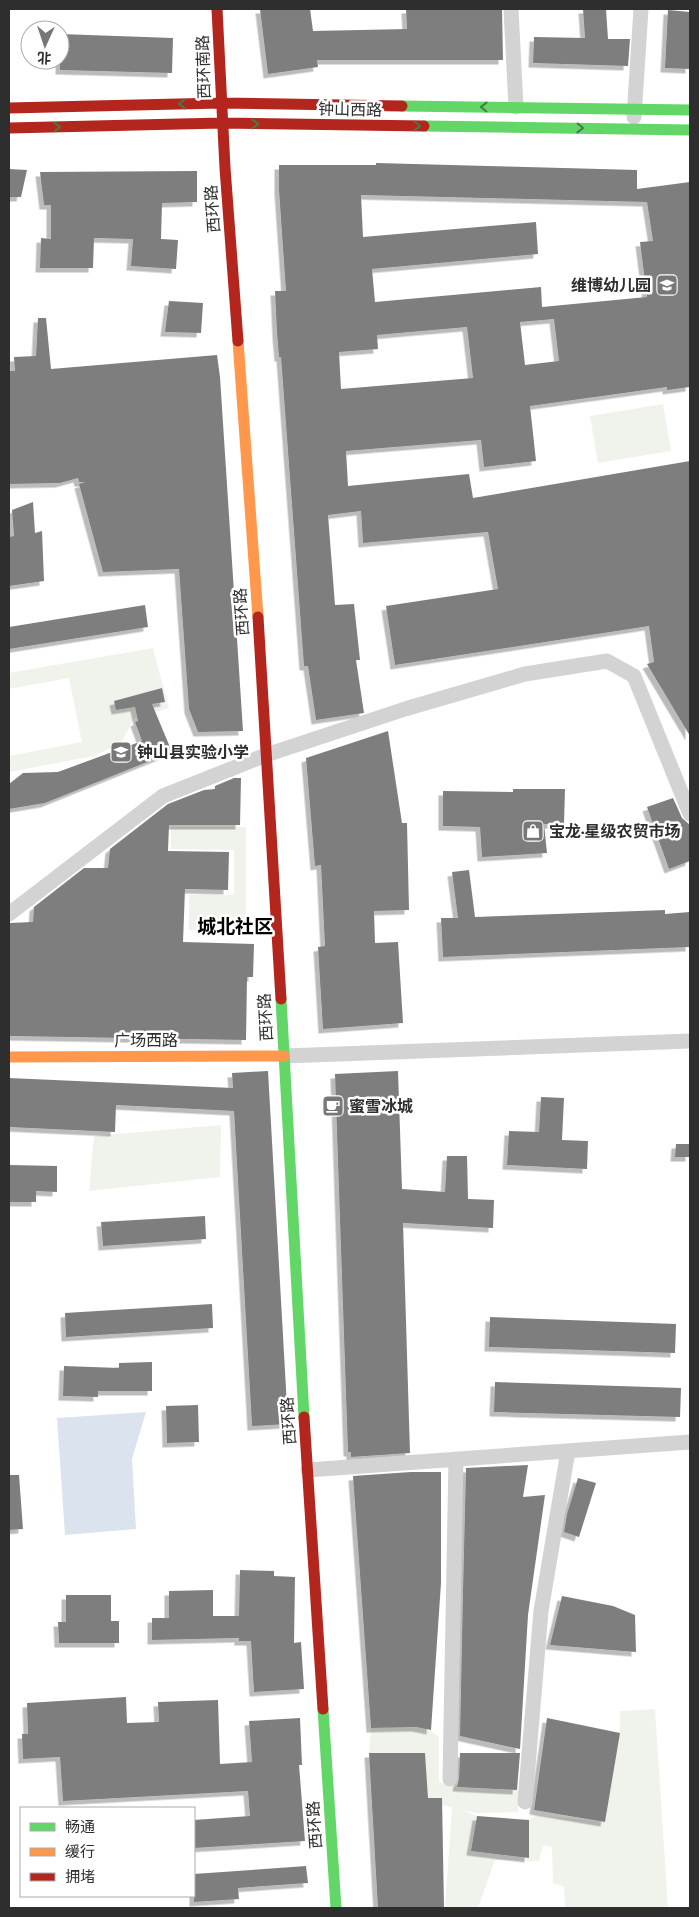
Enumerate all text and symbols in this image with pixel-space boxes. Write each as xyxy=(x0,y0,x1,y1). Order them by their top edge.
north arrow xyxy=(20,20,70,70)
street label: 西环南路 xyxy=(193,35,214,99)
text: 北 xyxy=(37,49,52,66)
one-way arrow xyxy=(177,99,185,109)
street label: 钟山西路 xyxy=(318,99,382,120)
one-way arrow xyxy=(480,102,488,112)
one-way arrow xyxy=(252,119,259,129)
one-way arrow xyxy=(414,121,422,131)
one-way arrow xyxy=(54,122,62,132)
one-way arrow xyxy=(576,123,584,133)
street label: 西环路 xyxy=(201,184,224,234)
school or university icon: 维博幼儿园 xyxy=(655,273,679,297)
place label: 维博幼儿园 xyxy=(571,276,651,295)
street label: 西环路 xyxy=(230,587,253,637)
school or university icon: 钟山县实验小学 xyxy=(109,740,133,764)
place label: 钟山县实验小学 xyxy=(137,743,249,762)
shop icon: 宝龙·星级农贸市场 xyxy=(521,819,545,843)
place label: 宝龙·星级农贸市场 xyxy=(549,822,680,841)
district label: 城北社区 xyxy=(197,916,273,938)
street label: 西环路 xyxy=(255,993,276,1041)
street label: 广场西路 xyxy=(114,1031,178,1050)
cafe icon: 蜜雪冰城 xyxy=(321,1094,345,1118)
place label: 蜜雪冰城 xyxy=(349,1097,413,1116)
street label: 西环路 xyxy=(277,1396,300,1446)
street label: 西环路 xyxy=(303,1800,326,1850)
legend xyxy=(20,1807,195,1897)
text: 畅通 xyxy=(65,1818,95,1836)
text: 缓行 xyxy=(65,1843,95,1861)
text: 拥堵 xyxy=(65,1868,95,1886)

